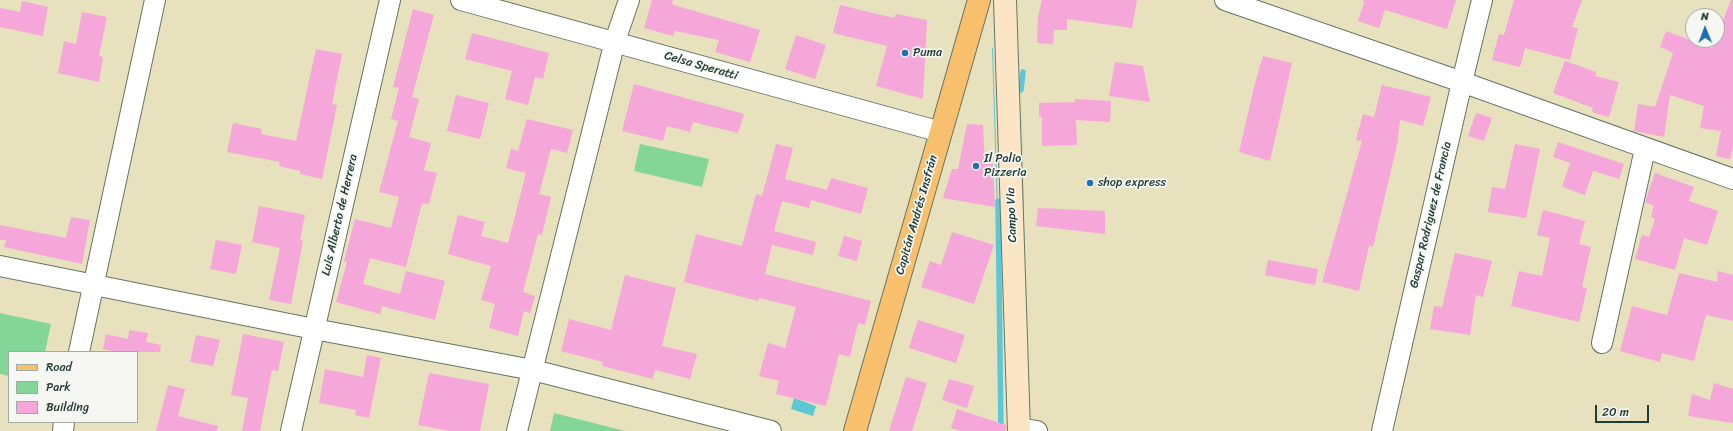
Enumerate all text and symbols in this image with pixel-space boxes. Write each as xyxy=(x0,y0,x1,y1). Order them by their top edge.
text: N xyxy=(1701,7,1709,26)
north arrow xyxy=(1685,8,1725,48)
place label: Puma xyxy=(913,46,942,60)
marker: Puma xyxy=(900,48,910,58)
street label: Celsa Speratti xyxy=(663,49,739,83)
street label: Gaspar Rodriguez de Francia xyxy=(1407,140,1455,290)
place label: Il Palio Pizzeria xyxy=(984,152,1026,180)
street label: Luis Alberto de Herrera xyxy=(319,153,361,277)
street label: Capitán Andrés Insfrán xyxy=(893,154,941,276)
marker: Il Palio Pizzeria xyxy=(971,161,981,171)
place label: shop express xyxy=(1098,176,1166,190)
marker: shop express xyxy=(1085,178,1095,188)
street label: Campo Via xyxy=(1004,187,1020,243)
legend xyxy=(8,351,138,423)
text: Road xyxy=(46,356,72,378)
text: Park xyxy=(46,376,71,398)
text: Building xyxy=(46,396,89,418)
scale bar xyxy=(1597,397,1651,423)
text: 20 m xyxy=(1602,401,1629,423)

